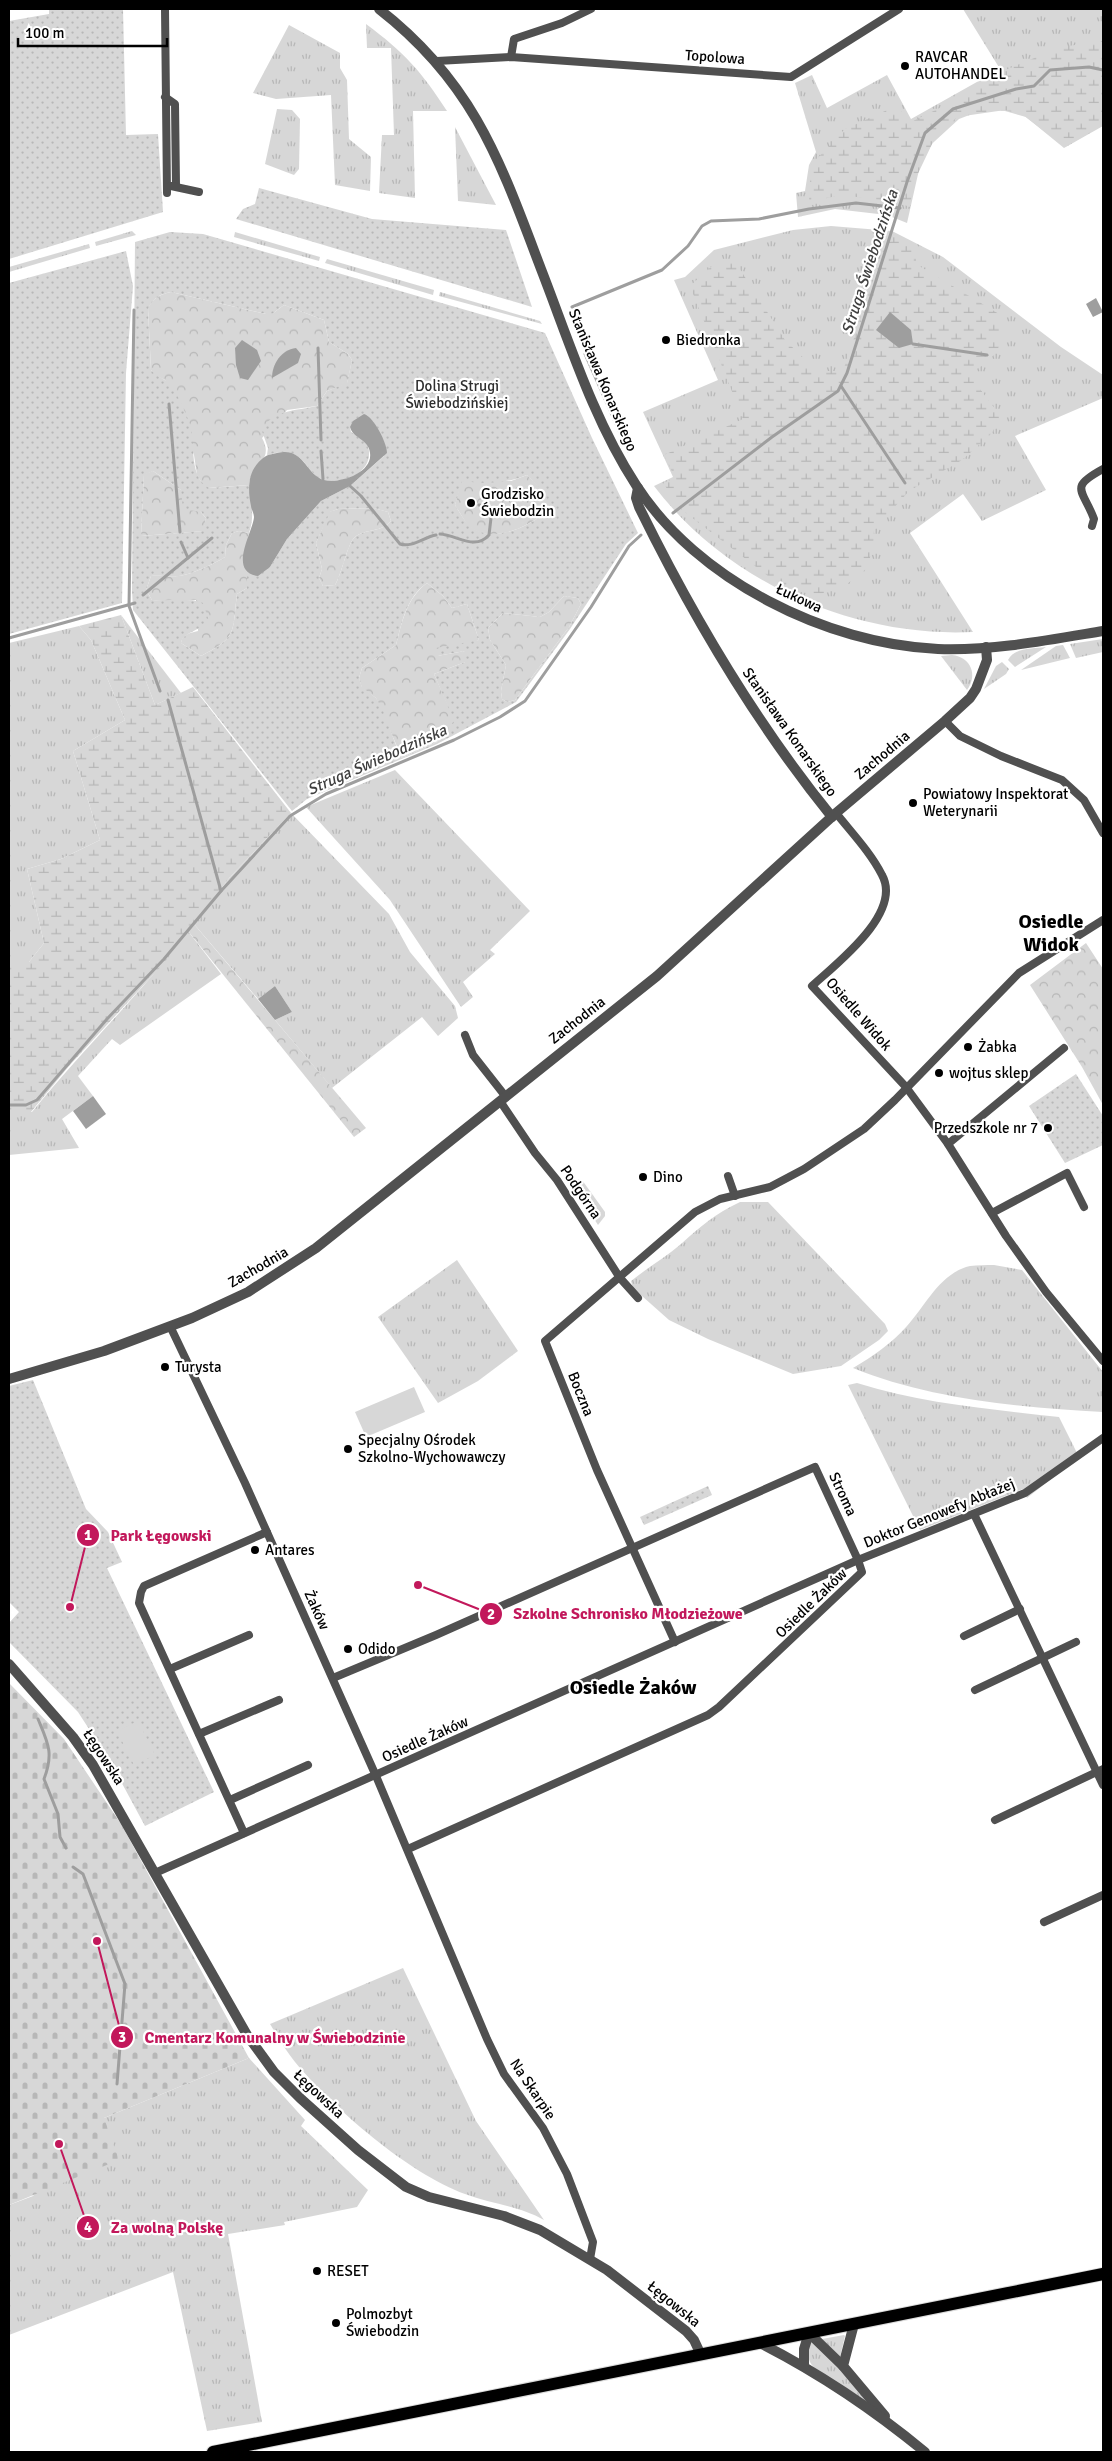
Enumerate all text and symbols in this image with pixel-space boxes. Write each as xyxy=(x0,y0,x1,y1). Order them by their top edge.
scale bar xyxy=(18,15,166,47)
text: 100 m xyxy=(25,24,65,42)
street label: Topolowa xyxy=(684,46,746,68)
place label: RAVCAR AUTOHANDEL xyxy=(915,48,1006,83)
marker: RAVCAR AUTOHANDEL xyxy=(899,60,911,72)
water label: Struga Świebodzińska xyxy=(837,186,903,337)
street label: Stanisława Konarskiego xyxy=(565,306,641,454)
place label: Biedronka xyxy=(676,331,741,349)
marker: Biedronka xyxy=(660,334,672,346)
park label: Dolina Strugi Świebodzińskiej xyxy=(405,377,509,412)
place label: Grodzisko Świebodzin xyxy=(481,485,554,520)
marker: Grodzisko Świebodzin xyxy=(465,497,477,509)
street label: Łukowa xyxy=(773,579,825,617)
street label: Stanisława Konarskiego xyxy=(739,664,841,800)
water label: Struga Świebodzińska xyxy=(304,720,451,800)
street label: Zachodnia xyxy=(851,727,913,783)
place label: Powiatowy Inspektorat Weterynarii xyxy=(923,785,1068,820)
marker: Powiatowy Inspektorat Weterynarii xyxy=(907,797,919,809)
district label: Osiedle Widok xyxy=(1019,909,1084,957)
street label: Osiedle Widok xyxy=(822,974,896,1055)
street label: Zachodnia xyxy=(545,992,609,1048)
place label: Żabka xyxy=(978,1038,1017,1056)
marker: Żabka xyxy=(962,1041,974,1053)
place label: wojtus sklep xyxy=(949,1064,1028,1082)
marker: wojtus sklep xyxy=(933,1067,945,1079)
place label: Przedszkole nr 7 xyxy=(934,1119,1038,1137)
marker: Przedszkole nr 7 xyxy=(1042,1122,1054,1134)
street label: Podgórna xyxy=(557,1162,605,1222)
place label: Dino xyxy=(653,1168,683,1186)
marker: Dino xyxy=(637,1171,649,1183)
street label: Zachodnia xyxy=(225,1243,291,1291)
place label: Turysta xyxy=(175,1358,222,1376)
marker: Turysta xyxy=(159,1361,171,1373)
street label: Boczna xyxy=(564,1369,598,1419)
place label: Specjalny Ośrodek Szkolno-Wychowawczy xyxy=(358,1431,506,1466)
marker: Specjalny Ośrodek Szkolno-Wychowawczy xyxy=(342,1443,354,1455)
street label: Stroma xyxy=(825,1469,861,1519)
street label: Doktor Genowefy Abłażej xyxy=(861,1474,1017,1552)
callout: Park Łęgowski xyxy=(75,1520,221,1551)
text: 1 xyxy=(84,1526,92,1544)
text: Park Łęgowski xyxy=(110,1526,212,1546)
place label: Antares xyxy=(265,1541,315,1559)
marker: Antares xyxy=(249,1544,261,1556)
street label: Osiedle Żaków xyxy=(771,1564,851,1642)
street label: Żaków xyxy=(300,1587,334,1633)
callout: Szkolne Schronisko Młodzieżowe xyxy=(478,1598,753,1629)
text: Szkolne Schronisko Młodzieżowe xyxy=(513,1604,743,1624)
text: 2 xyxy=(487,1605,495,1623)
place label: Odido xyxy=(358,1640,396,1658)
marker: Odido xyxy=(342,1643,354,1655)
district label: Osiedle Żaków xyxy=(570,1675,697,1700)
street label: Osiedle Żaków xyxy=(379,1712,471,1766)
street label: Łęgowska xyxy=(79,1726,129,1788)
callout: Cmentarz Komunalny w Świebodzinie xyxy=(109,2022,415,2053)
text: 3 xyxy=(118,2028,126,2046)
text: Cmentarz Komunalny w Świebodzinie xyxy=(145,2028,406,2048)
street label: Na Skarpie xyxy=(506,2055,560,2123)
street label: Łęgowska xyxy=(290,2066,348,2122)
callout: Za wolną Polskę xyxy=(76,2211,233,2242)
text: 4 xyxy=(84,2218,92,2236)
text: Za wolną Polskę xyxy=(111,2218,223,2238)
place label: RESET xyxy=(327,2262,369,2280)
marker: RESET xyxy=(311,2265,323,2277)
street label: Łęgowska xyxy=(644,2277,704,2331)
place label: Polmozbyt Świebodzin xyxy=(346,2305,419,2340)
marker: Polmozbyt Świebodzin xyxy=(330,2317,342,2329)

